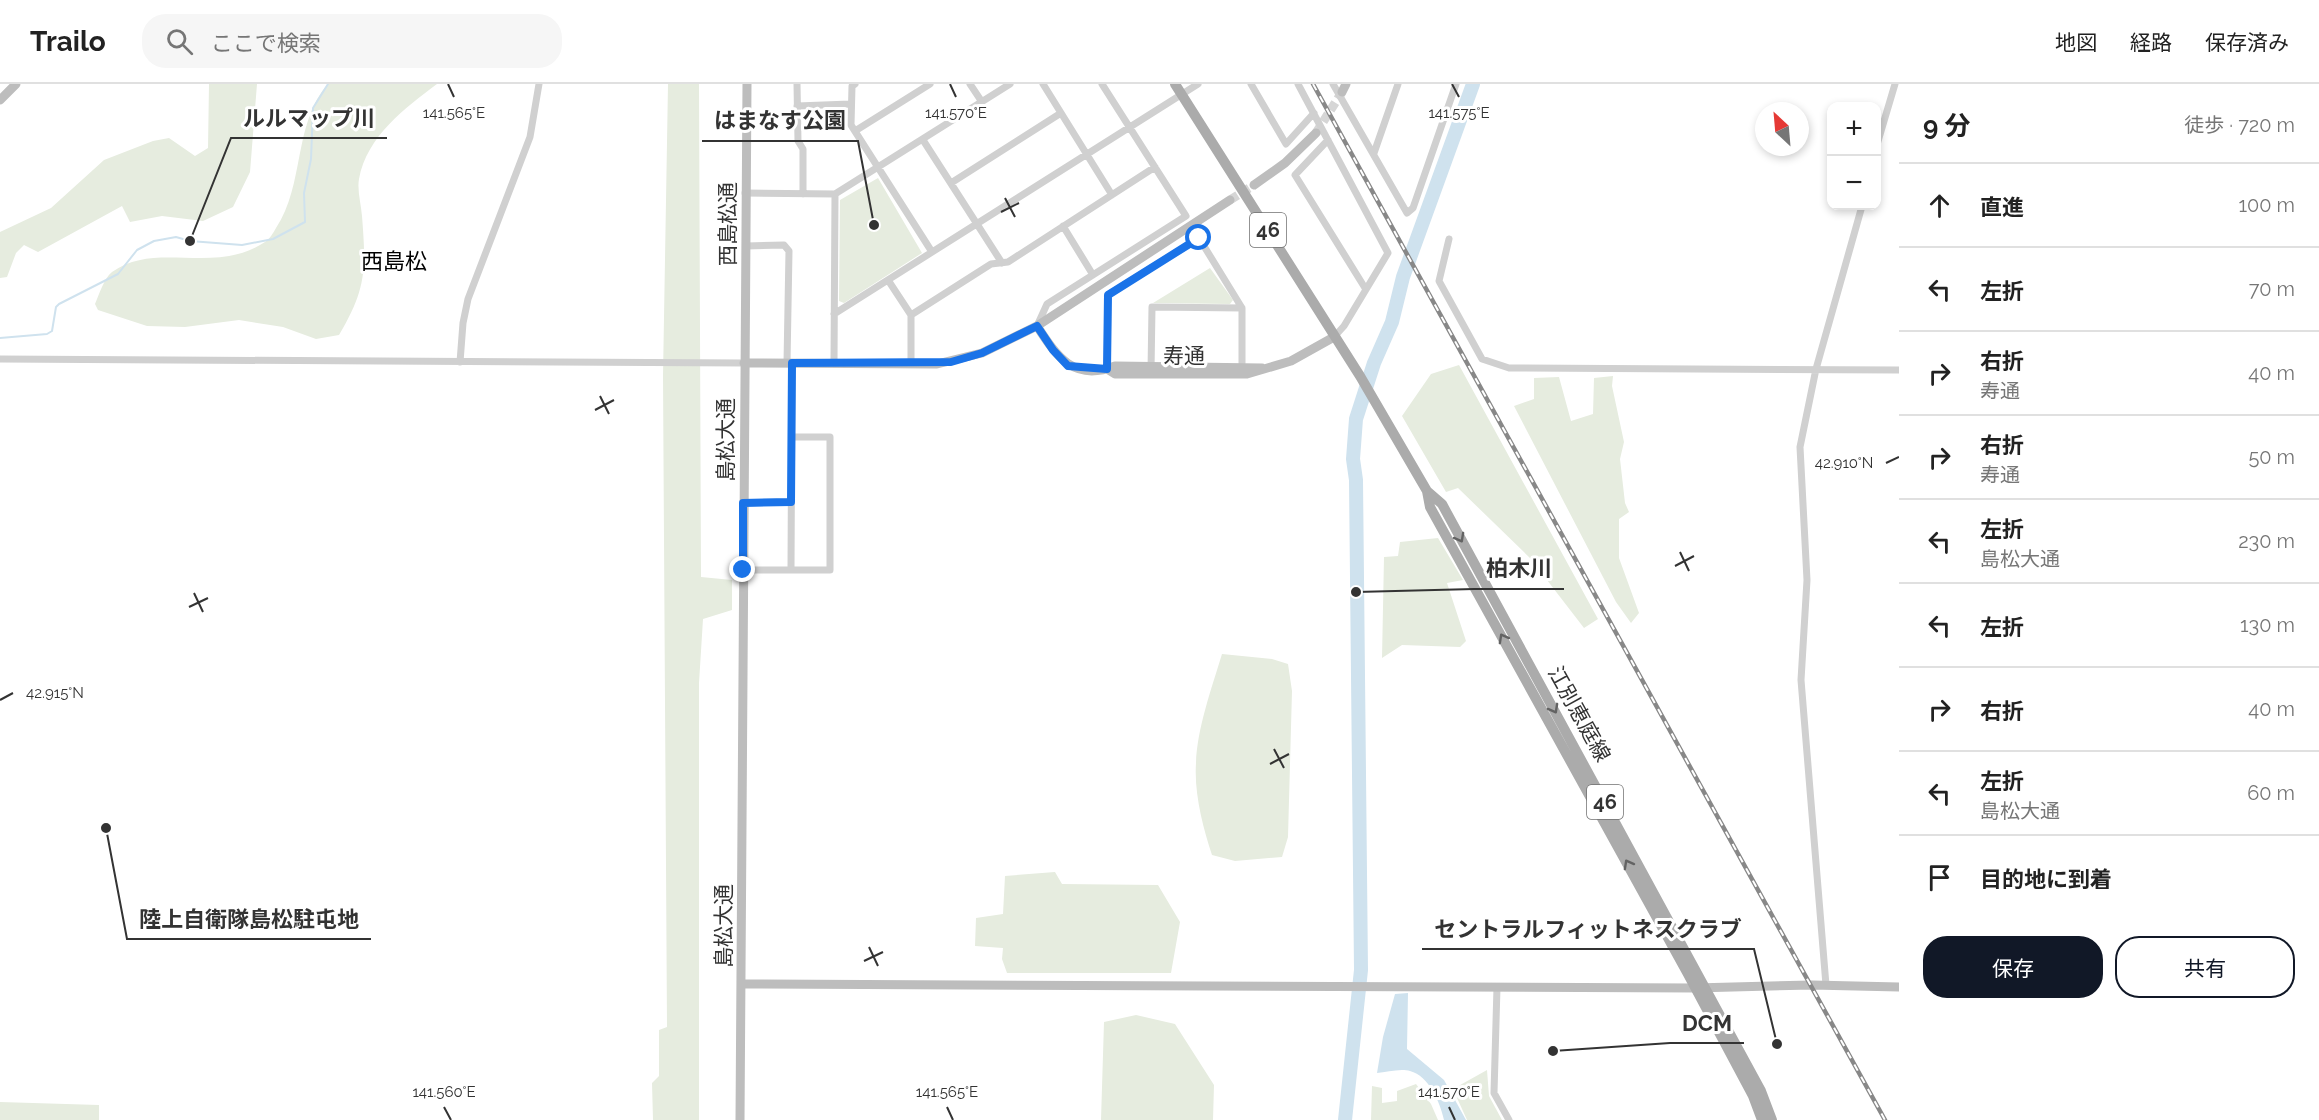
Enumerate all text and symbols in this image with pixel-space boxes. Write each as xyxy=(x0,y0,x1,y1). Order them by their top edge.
search box xyxy=(142,14,562,68)
text: Trailo xyxy=(30,25,106,58)
icon: search xyxy=(163,25,196,58)
text: ここで検索 xyxy=(211,30,321,56)
text: 地図 xyxy=(2055,30,2097,55)
text: 経路 xyxy=(2130,30,2172,55)
text: 保存済み xyxy=(2205,30,2289,55)
callout: ルルマップ川 xyxy=(231,98,387,138)
callout: はまなす公園 xyxy=(702,101,858,141)
north arrow xyxy=(1755,102,1809,156)
map controls xyxy=(1827,102,1881,210)
button: + xyxy=(1827,102,1881,156)
text: 141.565°E xyxy=(423,104,485,122)
text: 141.570°E xyxy=(925,104,987,122)
text: 141.575°E xyxy=(1428,104,1490,122)
text: ルルマップ川 xyxy=(243,105,375,131)
text: はまなす公園 xyxy=(714,107,846,133)
text: 9 分 xyxy=(1923,111,1971,141)
text: 徒歩 · 720 m xyxy=(2184,113,2295,137)
button: − xyxy=(1827,156,1881,210)
street label: 西島松通 xyxy=(715,182,740,266)
icon: ahead xyxy=(1923,189,1956,222)
text: 100 m xyxy=(2238,193,2295,217)
text: 直進 xyxy=(1980,194,2024,220)
road number: 46 xyxy=(1250,213,1286,247)
route start xyxy=(1185,224,1211,250)
district label: 西島松 xyxy=(361,248,427,274)
icon: left xyxy=(1923,273,1956,306)
text: 70 m xyxy=(2249,277,2295,301)
text: 左折 xyxy=(1980,278,2024,304)
street label: 寿通 xyxy=(1163,343,1205,368)
text: 右折 xyxy=(1980,348,2024,374)
icon: right xyxy=(1923,357,1956,390)
text: 40 m xyxy=(2248,361,2295,385)
text: 寿通 xyxy=(1980,379,2020,403)
street label: 島松大通 xyxy=(713,398,738,482)
text: 右折 xyxy=(1980,432,2024,458)
icon: right xyxy=(1923,441,1956,474)
text: 50 m xyxy=(2248,445,2295,469)
text: 42.910°N xyxy=(1815,454,1873,472)
text: 寿通 xyxy=(1980,463,2020,487)
text: 左折 xyxy=(1980,516,2024,542)
icon: left xyxy=(1923,525,1956,558)
text: 230 m xyxy=(2238,529,2295,553)
one-way arrow xyxy=(1453,532,1464,542)
text: 島松大通 xyxy=(1980,547,2060,571)
callout: 柏木川 xyxy=(1474,549,1564,589)
text: 柏木川 xyxy=(1486,555,1552,581)
route end xyxy=(729,556,755,582)
icon: left xyxy=(1923,609,1956,642)
text: 130 m xyxy=(2240,613,2295,637)
text: 左折 xyxy=(1980,614,2024,640)
one-way arrow xyxy=(1499,634,1510,644)
street label: 江別恵庭線 xyxy=(1543,662,1616,766)
text: 42.915°N xyxy=(26,684,84,702)
icon: right xyxy=(1923,693,1956,726)
text: 40 m xyxy=(2248,697,2295,721)
text: 右折 xyxy=(1980,698,2024,724)
one-way arrow xyxy=(1547,703,1558,713)
text: 左折 xyxy=(1980,768,2024,794)
icon: left xyxy=(1923,777,1956,810)
text: 60 m xyxy=(2247,781,2295,805)
road number: 46 xyxy=(1587,785,1623,819)
text: 島松大通 xyxy=(1980,799,2060,823)
one-way arrow xyxy=(1624,860,1635,870)
icon: arrive xyxy=(1923,861,1956,894)
text: 目的地に到着 xyxy=(1980,866,2112,892)
street label: 島松大通 xyxy=(711,884,736,968)
callout: 陸上自衛隊島松駐屯地 xyxy=(127,899,371,939)
text: 陸上自衛隊島松駐屯地 xyxy=(139,906,359,932)
callout: セントラルフィットネスクラブ xyxy=(1422,909,1754,949)
text: セントラルフィットネスクラブ xyxy=(1434,916,1742,942)
button: 保存 xyxy=(1923,936,2103,998)
button: 共有 xyxy=(2115,936,2295,998)
callout: DCM xyxy=(1670,1003,1744,1043)
text: DCM xyxy=(1682,1010,1732,1036)
text: 141.560°E xyxy=(412,1083,476,1101)
text: 141.565°E xyxy=(916,1083,978,1101)
text: 141.570°E xyxy=(1418,1083,1480,1101)

